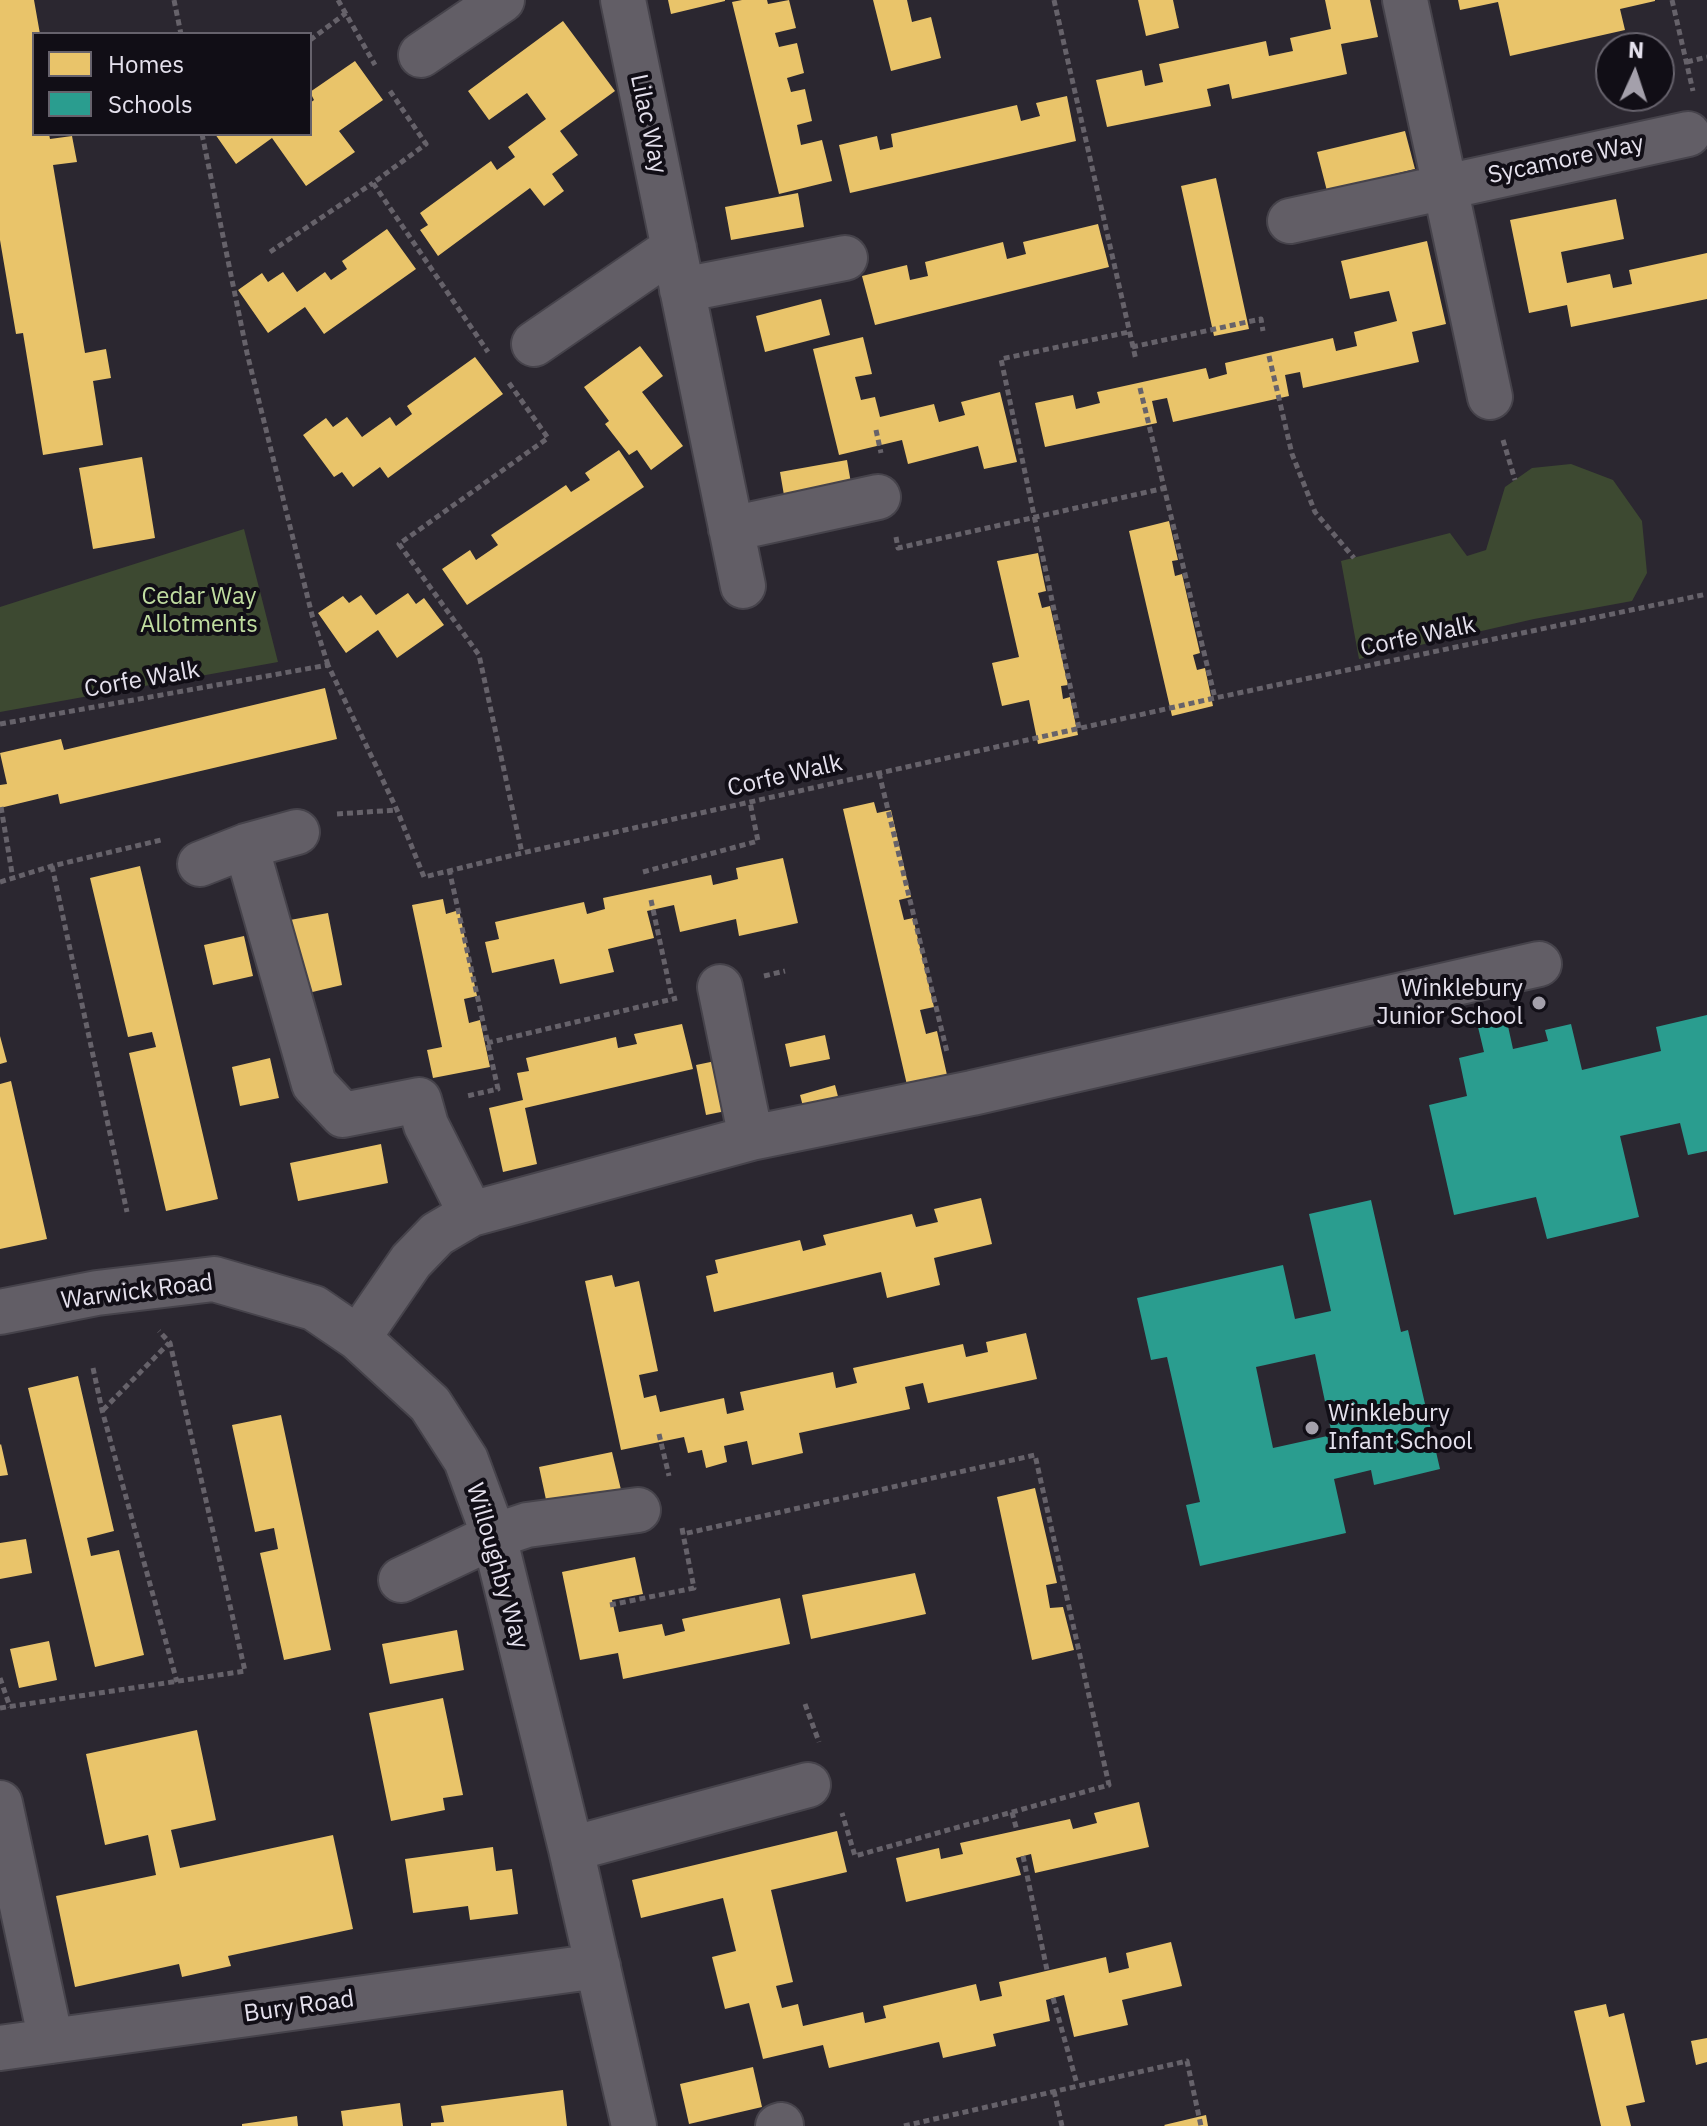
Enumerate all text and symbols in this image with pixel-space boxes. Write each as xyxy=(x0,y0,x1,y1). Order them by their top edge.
legend xyxy=(32,32,312,136)
north arrow xyxy=(1595,32,1675,112)
text: N xyxy=(1627,35,1645,64)
text: Homes xyxy=(108,48,184,80)
street label: Lilac Way xyxy=(623,72,673,176)
text: Schools xyxy=(108,88,193,120)
street label: Sycamore Way xyxy=(1486,129,1646,191)
park label: Cedar Way Allotments xyxy=(140,583,258,639)
street label: Corfe Walk xyxy=(1358,611,1478,663)
street label: Corfe Walk xyxy=(82,656,202,704)
street label: Corfe Walk xyxy=(725,749,845,803)
place label: Winklebury Junior School xyxy=(1377,975,1523,1031)
marker: Winklebury Junior School xyxy=(1530,994,1548,1012)
street label: Warwick Road xyxy=(59,1268,215,1316)
place label: Winklebury Infant School xyxy=(1328,1400,1473,1456)
marker: Winklebury Infant School xyxy=(1303,1419,1321,1437)
street label: Willoughby Way xyxy=(460,1480,534,1652)
street label: Bury Road xyxy=(242,1985,356,2029)

